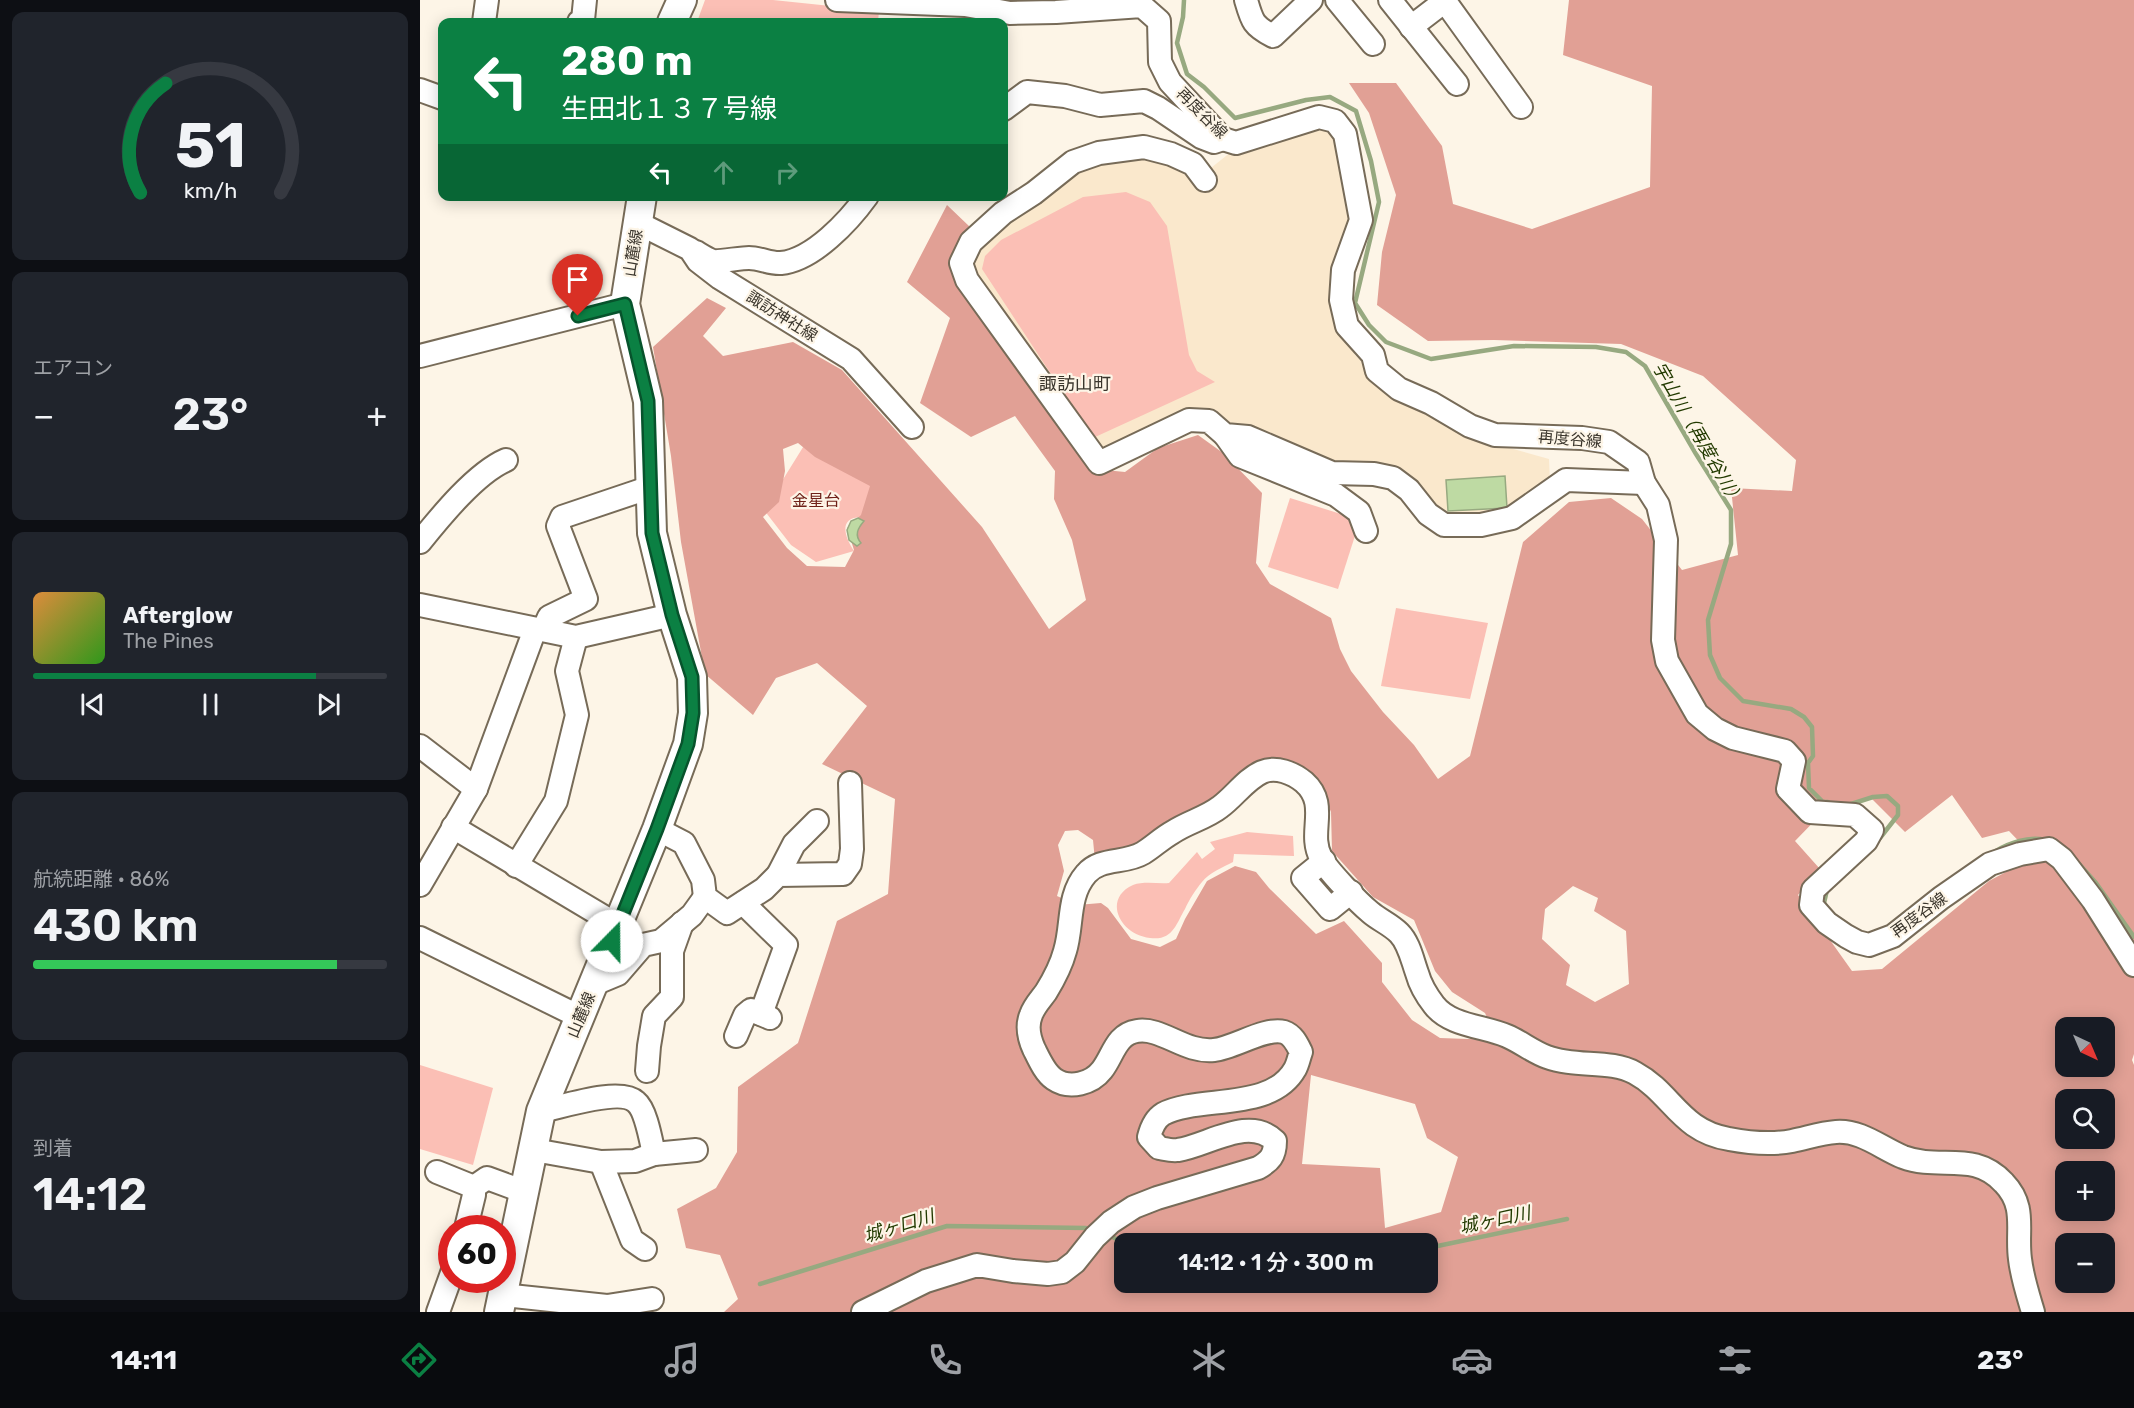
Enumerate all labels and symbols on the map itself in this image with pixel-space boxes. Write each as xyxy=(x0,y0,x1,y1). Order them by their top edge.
street label: 再度谷線 xyxy=(1173,84,1231,142)
street label: 山麓線 xyxy=(620,228,646,278)
pin xyxy=(552,254,603,316)
street label: 諏訪神社線 xyxy=(743,287,821,345)
water label: 宇山川（再度谷川） xyxy=(1648,358,1748,510)
district label: 諏訪山町 xyxy=(1039,373,1111,395)
street label: 再度谷線 xyxy=(1537,427,1603,451)
park label: 金星台 xyxy=(792,491,840,510)
street label: 再度谷線 xyxy=(1888,889,1950,941)
position arrow xyxy=(580,909,644,973)
street label: 山麓線 xyxy=(563,989,599,1041)
north arrow xyxy=(2055,1017,2115,1077)
water label: 城ヶ口川 xyxy=(1457,1201,1534,1238)
water label: 城ヶ口川 xyxy=(861,1204,939,1247)
speed limit sign: 60 xyxy=(438,1215,516,1293)

